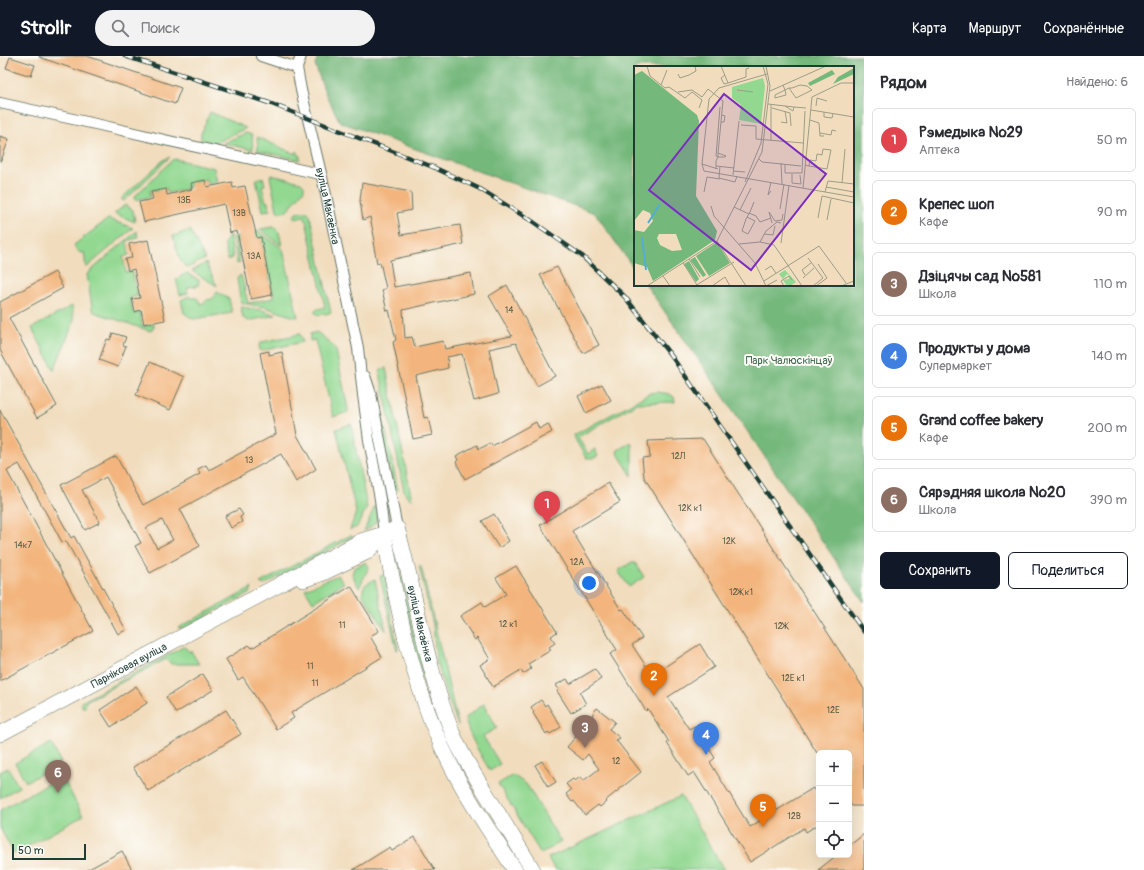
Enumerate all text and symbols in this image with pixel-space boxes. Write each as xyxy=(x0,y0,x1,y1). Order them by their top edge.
search box xyxy=(95,10,375,46)
text: Strollr xyxy=(20,16,71,40)
icon: search xyxy=(109,17,131,39)
text: Поиск xyxy=(141,19,180,38)
text: Карта xyxy=(912,20,947,37)
text: Маршрут xyxy=(969,20,1021,37)
text: Сохранённые xyxy=(1043,20,1124,37)
inset map xyxy=(634,66,854,286)
text: Рядом xyxy=(880,72,927,93)
text: Найдено: 6 xyxy=(1066,74,1128,90)
text: Рэмедыка №29 xyxy=(919,123,1023,142)
text: 1 xyxy=(891,132,897,148)
text: 50 m xyxy=(1097,132,1127,148)
text: Аптека xyxy=(919,142,960,158)
street label: вуліца Макаёнка xyxy=(313,166,342,246)
house number: 13Б xyxy=(177,195,191,206)
text: Крепес шоп xyxy=(919,195,994,214)
text: 2 xyxy=(890,204,898,220)
text: 90 m xyxy=(1097,204,1127,220)
house number: 13В xyxy=(232,208,246,219)
text: Кафе xyxy=(919,214,948,230)
house number: 13А xyxy=(247,251,261,262)
text: Дзіцячы сад №581 xyxy=(919,267,1041,286)
text: 3 xyxy=(890,276,898,292)
text: 110 m xyxy=(1094,276,1127,292)
text: Школа xyxy=(919,286,956,302)
house number: 14 xyxy=(505,305,514,316)
text: Продукты у дома xyxy=(919,339,1030,358)
text: 4 xyxy=(890,348,898,364)
text: 140 m xyxy=(1091,348,1127,364)
park label: Парк Чалюскінцаў xyxy=(746,354,833,367)
text: Супермаркет xyxy=(919,358,992,374)
text: Grand coffee bakery xyxy=(919,411,1043,430)
text: 5 xyxy=(890,420,898,436)
text: 200 m xyxy=(1088,420,1127,436)
text: Кафе xyxy=(919,430,948,446)
house number: 12Л xyxy=(671,451,686,462)
house number: 13 xyxy=(245,455,253,466)
text: Сярэдняя школа №20 xyxy=(919,483,1066,502)
pin: 1 xyxy=(534,491,560,524)
text: 6 xyxy=(890,492,898,508)
text: 390 m xyxy=(1090,492,1127,508)
text: Школа xyxy=(919,502,956,518)
house number: 12К к1 xyxy=(678,503,702,514)
house number: 12К xyxy=(722,536,736,547)
house number: 14к7 xyxy=(14,540,32,551)
button: Сохранить xyxy=(880,552,1000,589)
button: Поделиться xyxy=(1008,552,1128,589)
house number: 12А xyxy=(570,557,584,568)
your location xyxy=(579,573,599,593)
street label: вуліца Макаёнка xyxy=(405,584,435,663)
house number: 12Ж к1 xyxy=(729,587,753,598)
house number: 12 к1 xyxy=(499,619,517,630)
house number: 11 xyxy=(338,620,346,631)
house number: 12Ж xyxy=(774,621,790,632)
street label: Парніковая вуліца xyxy=(89,640,169,691)
house number: 11 xyxy=(306,661,314,672)
pin: 2 xyxy=(641,663,667,696)
house number: 12Е к1 xyxy=(781,673,805,684)
house number: 11 xyxy=(311,678,319,689)
house number: 12Е xyxy=(826,705,840,716)
pin: 3 xyxy=(572,715,598,748)
pin: 4 xyxy=(693,722,719,755)
map controls xyxy=(816,750,852,858)
button: + xyxy=(816,750,852,786)
house number: 12 xyxy=(612,756,620,767)
pin: 6 xyxy=(45,760,71,793)
button: − xyxy=(816,786,852,822)
pin: 5 xyxy=(750,794,776,827)
house number: 12В xyxy=(787,811,801,822)
button: locate xyxy=(816,822,852,858)
scale bar xyxy=(12,842,86,861)
text: 50 m xyxy=(18,844,44,857)

